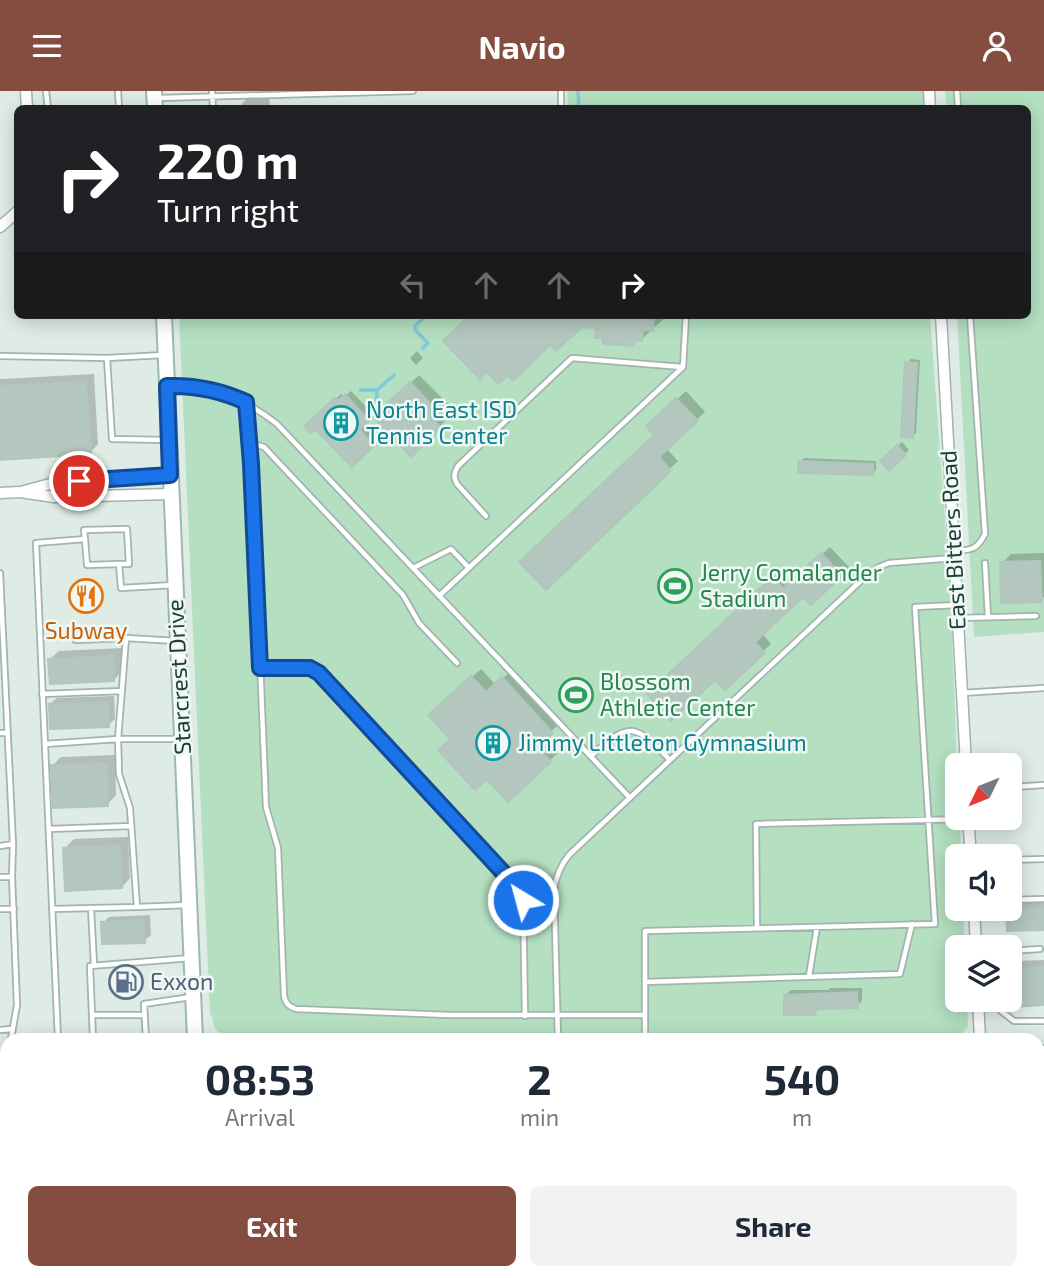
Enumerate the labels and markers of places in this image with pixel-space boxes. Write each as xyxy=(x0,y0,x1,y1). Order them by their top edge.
place label: North East ISD Tennis Center xyxy=(366,395,517,449)
building icon: North East ISD Tennis Center xyxy=(322,404,360,442)
pin xyxy=(49,451,109,511)
place label: Jerry Comalander Stadium xyxy=(700,558,882,612)
sports icon: Jerry Comalander Stadium xyxy=(656,567,694,605)
restaurant icon: Subway xyxy=(67,577,105,615)
place label: Subway xyxy=(45,616,127,644)
place label: Blossom Athletic Center xyxy=(600,667,755,721)
sports icon: Blossom Athletic Center xyxy=(557,676,595,714)
building icon: Jimmy Littleton Gymnasium xyxy=(474,724,512,762)
place label: Jimmy Littleton Gymnasium xyxy=(518,728,807,756)
fuel station icon: Exxon xyxy=(107,963,145,1001)
place label: Exxon xyxy=(150,967,213,995)

